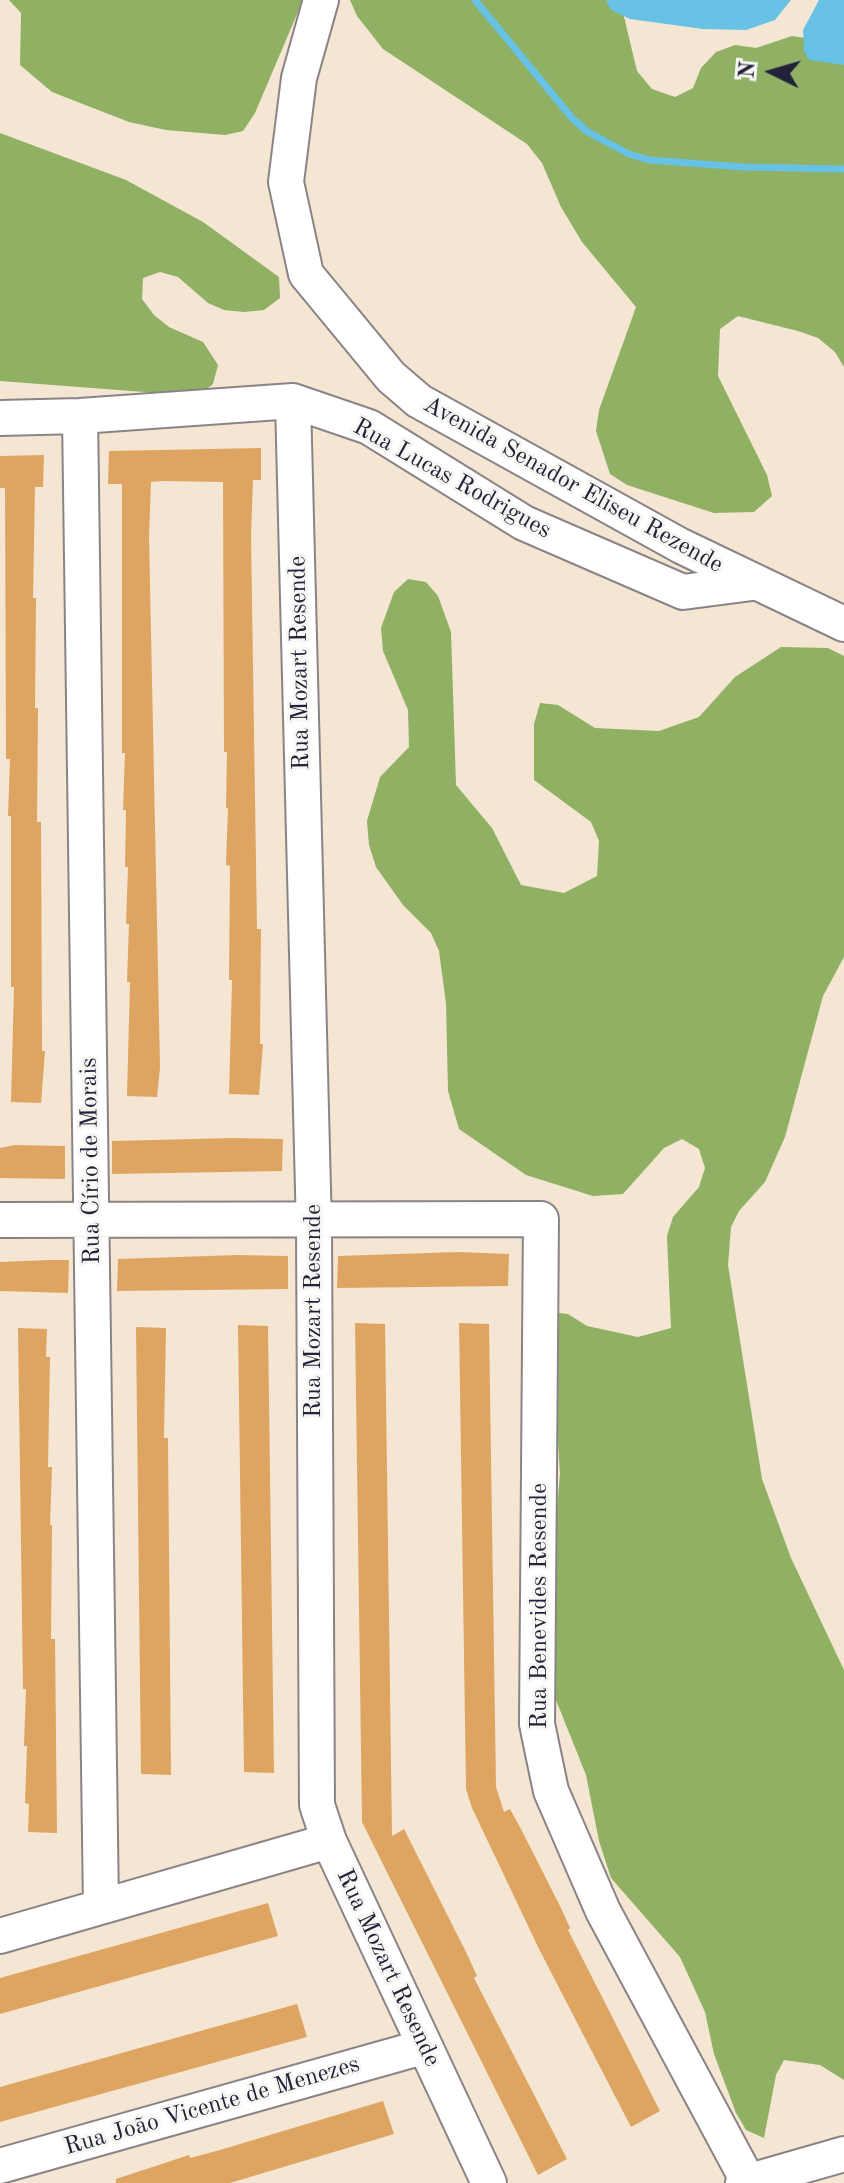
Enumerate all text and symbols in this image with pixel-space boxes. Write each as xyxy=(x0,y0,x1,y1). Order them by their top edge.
north arrow xyxy=(732,32,812,112)
text: N xyxy=(736,61,760,79)
street label: Avenida Senador Eliseu Rezende xyxy=(418,390,728,580)
street label: Rua Lucas Rodrigues xyxy=(348,413,556,545)
street label: Rua Mozart Resende xyxy=(284,556,316,770)
street label: Rua Círio de Morais xyxy=(75,1057,107,1265)
street label: Rua Mozart Resende xyxy=(300,1204,328,1418)
street label: Rua Benevides Resende xyxy=(526,1483,554,1729)
street label: Rua Mozart Resende xyxy=(330,1865,446,2071)
street label: Rua João Vicente de Menezes xyxy=(61,2050,363,2162)

